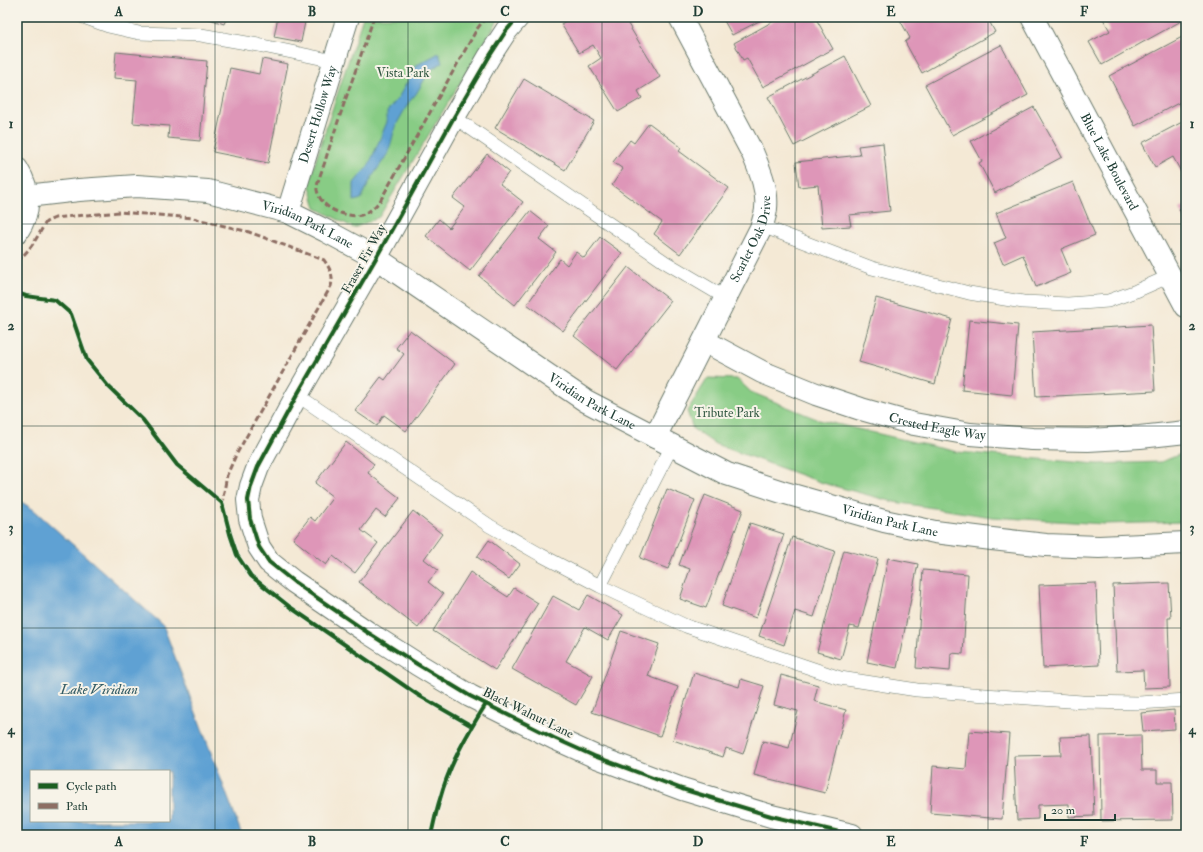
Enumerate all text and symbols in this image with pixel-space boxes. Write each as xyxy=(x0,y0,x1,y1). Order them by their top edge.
text: A xyxy=(114,4,124,20)
text: B xyxy=(308,4,316,20)
text: C xyxy=(500,4,510,20)
text: D xyxy=(693,4,704,20)
text: E xyxy=(886,4,896,20)
text: F xyxy=(1080,4,1089,20)
street label: Desert Hollow Way xyxy=(295,64,342,165)
park label: Vista Park xyxy=(376,65,430,81)
street label: Blue Lake Boulevard xyxy=(1077,110,1142,214)
text: 1 xyxy=(9,116,14,132)
text: 1 xyxy=(1190,116,1195,132)
street label: Scarlet Oak Drive xyxy=(727,194,774,285)
street label: Viridian Park Lane xyxy=(260,197,356,252)
street label: Fraser Fir Way xyxy=(338,221,391,297)
text: 2 xyxy=(8,318,15,334)
text: 2 xyxy=(1189,318,1196,334)
street label: Viridian Park Lane xyxy=(545,370,639,434)
park label: Tribute Park xyxy=(694,405,761,421)
street label: Crested Eagle Way xyxy=(887,409,987,444)
street label: Viridian Park Lane xyxy=(840,501,939,540)
text: 3 xyxy=(9,520,14,536)
text: 3 xyxy=(1190,520,1195,536)
water label: Lake Viridian xyxy=(59,681,138,698)
street label: Black Walnut Lane xyxy=(480,684,577,742)
text: 4 xyxy=(6,722,15,738)
text: 4 xyxy=(1187,722,1196,738)
legend xyxy=(30,770,170,822)
text: Cycle path xyxy=(66,779,117,794)
scale bar xyxy=(1045,796,1115,822)
text: Path xyxy=(66,799,89,814)
text: 20 m xyxy=(1051,803,1076,818)
text: A xyxy=(114,834,124,850)
text: B xyxy=(308,834,316,850)
text: C xyxy=(500,834,510,850)
text: D xyxy=(693,834,704,850)
text: E xyxy=(886,834,896,850)
text: F xyxy=(1080,834,1089,850)

